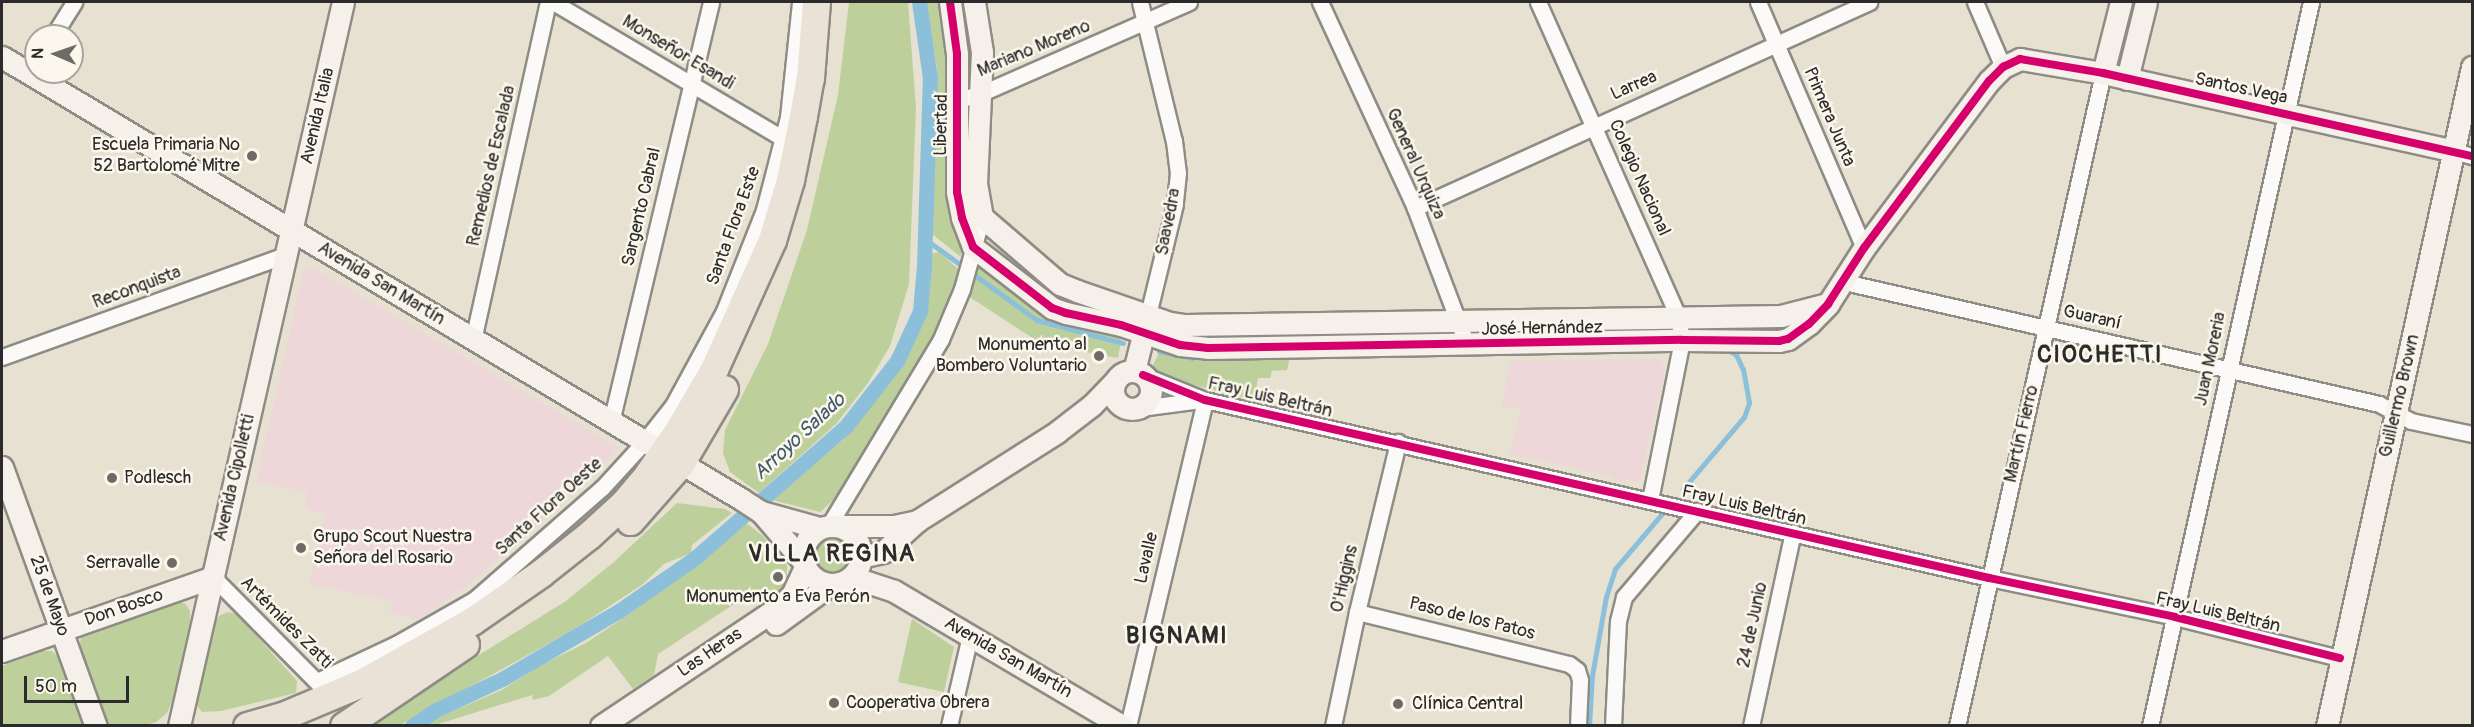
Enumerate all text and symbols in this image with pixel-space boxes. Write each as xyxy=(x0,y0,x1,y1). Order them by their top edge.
street label: Monseñor Esandi xyxy=(618,11,738,95)
street label: Mariano Moreno xyxy=(974,16,1094,82)
north arrow xyxy=(24,24,84,84)
text: N xyxy=(28,48,48,59)
street label: Primera Junta xyxy=(1798,64,1860,170)
street label: Avenida Italia xyxy=(296,66,340,166)
street label: Larrea xyxy=(1608,66,1660,106)
street label: Santos Vega xyxy=(2193,69,2289,109)
street label: Remedios de Escalada xyxy=(463,84,521,248)
street label: Libertad xyxy=(931,94,953,156)
street label: General Urquiza xyxy=(1381,105,1449,223)
street label: Colegio Nacional xyxy=(1604,117,1674,239)
place label: Escuela Primaria Nº 52 Bartolomé Mitre xyxy=(92,135,240,178)
street label: Sargento Cabral xyxy=(618,146,666,268)
marker: Escuela Primaria Nº 52 Bartolomé Mitre xyxy=(245,149,259,163)
street label: Santa Flora Este xyxy=(702,164,766,288)
street label: Saavedra xyxy=(1152,187,1186,257)
street label: Avenida San Martín xyxy=(314,238,448,330)
street label: Reconquista xyxy=(90,262,184,314)
street label: Guaraní xyxy=(2061,301,2123,335)
street label: Juan Moreria xyxy=(2191,310,2231,408)
street label: José Hernández xyxy=(1481,317,1603,341)
street label: Guillermo Brown xyxy=(2375,332,2425,460)
place label: Monumento al Bombero Voluntario xyxy=(936,335,1087,378)
district label: CIOCHETTI xyxy=(2037,341,2163,369)
marker: Monumento al Bombero Voluntario xyxy=(1092,349,1106,363)
street label: Fray Luis Beltrán xyxy=(1206,373,1334,423)
street label: Martín Fierro xyxy=(2000,383,2044,485)
water label: Arroyo Salado xyxy=(748,388,850,484)
street label: Avenida Cipolletti xyxy=(210,413,260,543)
street label: Santa Flora Oeste xyxy=(491,454,607,560)
place label: Podlesch xyxy=(124,467,191,489)
marker: Podlesch xyxy=(105,471,119,485)
street label: Fray Luis Beltrán xyxy=(1680,481,1808,531)
place label: Grupo Scout Nuestra Señora del Rosario xyxy=(313,527,472,570)
street label: Lavalle xyxy=(1131,530,1163,586)
district label: VILLA REGINA xyxy=(748,540,916,568)
marker: Grupo Scout Nuestra Señora del Rosario xyxy=(294,541,308,555)
street label: O'Higgins xyxy=(1327,543,1363,615)
place label: Serravalle xyxy=(85,552,160,574)
street label: 25 de Mayo xyxy=(24,553,74,639)
marker: Serravalle xyxy=(165,556,179,570)
marker: Monumento a Eva Perón xyxy=(771,570,785,584)
street label: Artémides Zatti xyxy=(235,572,337,674)
street label: 24 de Junio xyxy=(1733,580,1773,670)
street label: Don Bosco xyxy=(82,585,166,631)
place label: Monumento a Eva Perón xyxy=(686,586,870,608)
street label: Fray Luis Beltrán xyxy=(2154,588,2282,638)
street label: Paso de los Patos xyxy=(1407,593,1537,645)
street label: Avenida San Martín xyxy=(940,613,1076,703)
district label: BIGNAMI xyxy=(1126,622,1228,650)
street label: Las Heras xyxy=(674,624,746,682)
scale bar xyxy=(27,664,132,702)
text: 50 m xyxy=(35,675,77,698)
place label: Cooperativa Obrera xyxy=(846,692,990,714)
place label: Clínica Central xyxy=(1412,693,1523,715)
marker: Clínica Central xyxy=(1389,695,1407,713)
marker: Cooperativa Obrera xyxy=(827,696,841,710)

